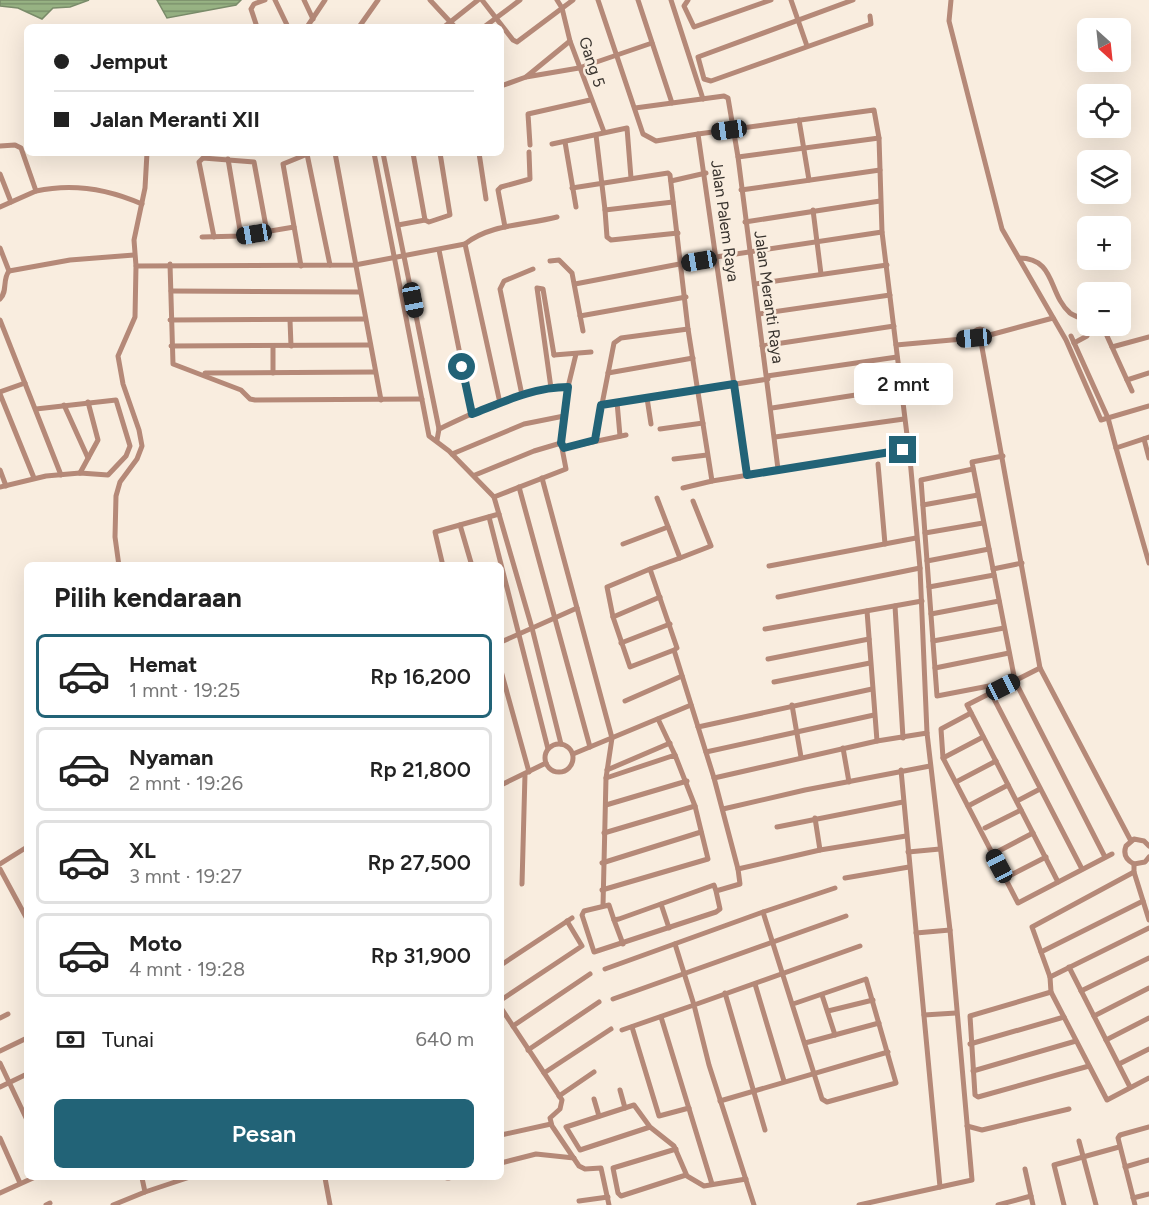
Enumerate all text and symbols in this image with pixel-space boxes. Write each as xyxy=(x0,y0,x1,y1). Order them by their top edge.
north arrow xyxy=(1077,18,1131,72)
map controls xyxy=(1077,18,1131,336)
street label: Gang 5 xyxy=(575,34,609,90)
text: Jemput xyxy=(90,48,168,75)
button: locate xyxy=(1077,84,1131,138)
text: Jalan Meranti XII xyxy=(90,106,260,133)
car xyxy=(710,119,748,141)
button: layers xyxy=(1077,150,1131,204)
street label: Jalan Palem Raya xyxy=(707,159,743,283)
button: + xyxy=(1077,216,1131,270)
car xyxy=(235,222,273,246)
street label: Jalan Meranti Raya xyxy=(750,229,788,365)
car xyxy=(680,249,718,273)
car xyxy=(401,281,425,319)
button: − xyxy=(1077,282,1131,336)
car xyxy=(955,327,993,349)
route start xyxy=(448,353,475,380)
callout: 2 mnt xyxy=(854,363,952,405)
text: 2 mnt xyxy=(877,372,930,396)
route end xyxy=(889,436,916,463)
text: Pilih kendaraan xyxy=(54,581,242,614)
icon: car xyxy=(57,649,111,703)
text: Hemat xyxy=(129,651,197,678)
text: Rp 16,200 xyxy=(370,663,471,690)
car xyxy=(983,671,1023,703)
text: 1 mnt · 19:25 xyxy=(129,678,240,702)
icon: car xyxy=(57,742,111,796)
text: Nyaman xyxy=(129,744,213,771)
text: Rp 21,800 xyxy=(370,756,471,783)
text: 2 mnt · 19:26 xyxy=(129,771,243,795)
icon: car xyxy=(57,835,111,889)
text: XL xyxy=(129,837,156,864)
car xyxy=(983,846,1015,886)
text: Rp 27,500 xyxy=(367,849,471,876)
text: 3 mnt · 19:27 xyxy=(129,864,242,888)
icon: car xyxy=(57,928,111,982)
text: Moto xyxy=(129,930,182,957)
text: Rp 31,900 xyxy=(371,942,471,969)
text: 4 mnt · 19:28 xyxy=(129,957,245,981)
icon: cash xyxy=(54,1023,87,1056)
text: Tunai xyxy=(102,1026,154,1053)
text: 640 m xyxy=(415,1027,474,1051)
button: Pesan xyxy=(54,1099,474,1168)

